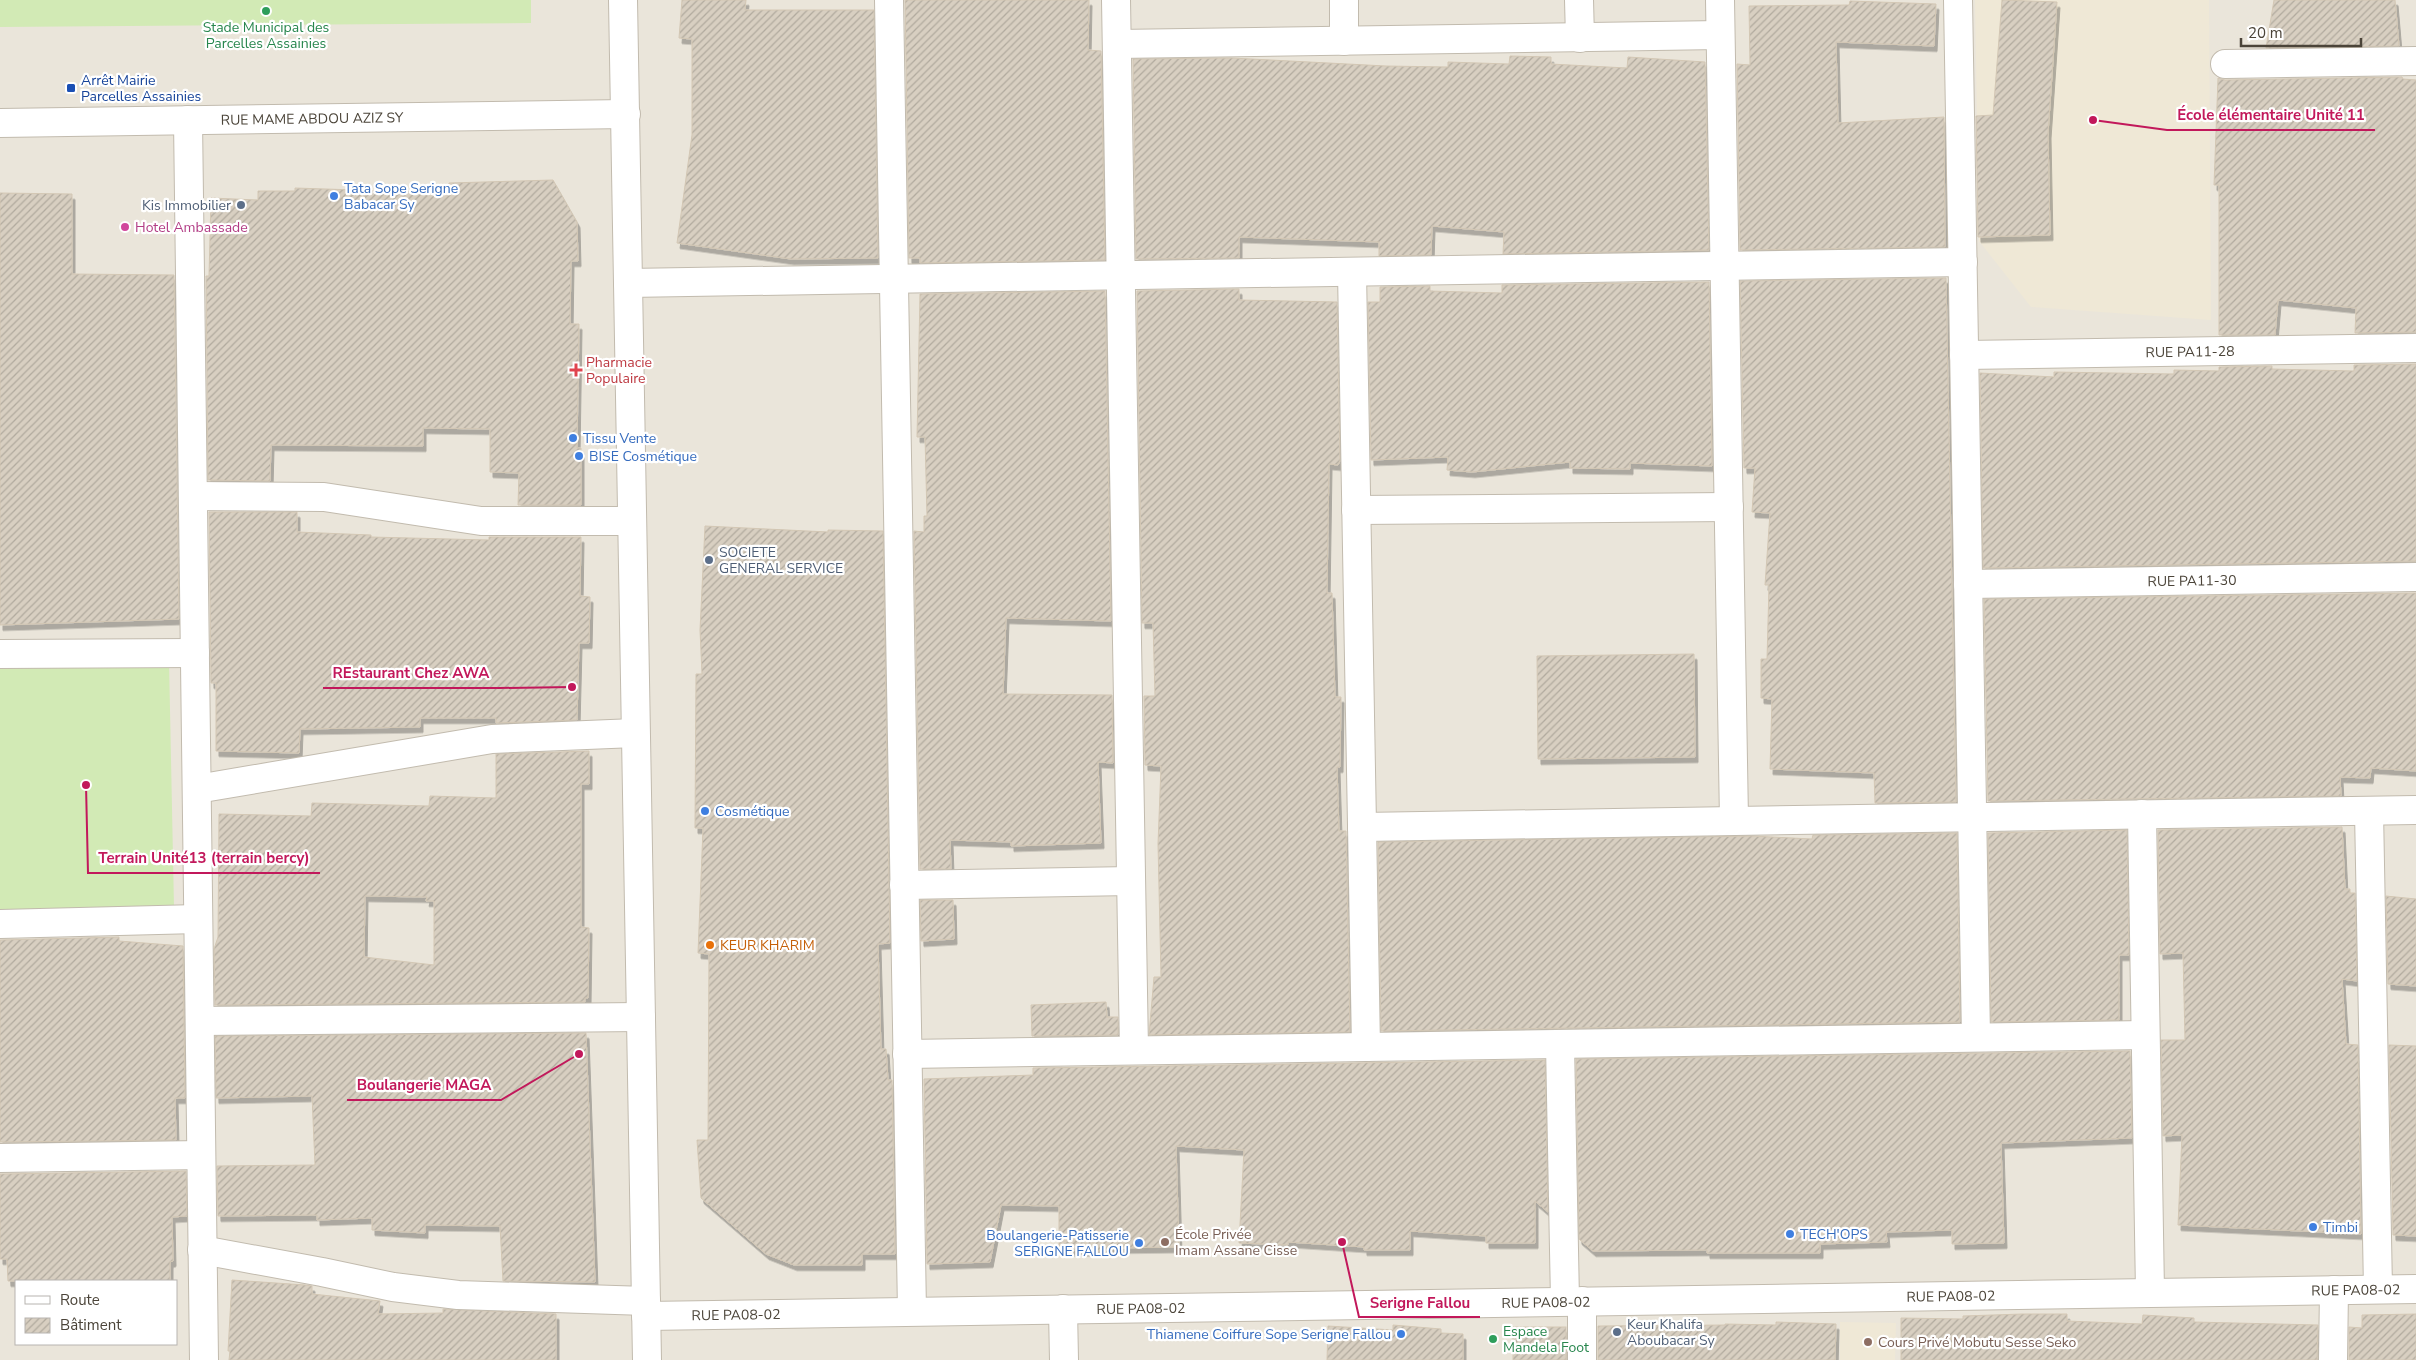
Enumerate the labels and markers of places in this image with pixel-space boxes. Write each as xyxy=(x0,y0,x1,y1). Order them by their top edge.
marker: Stade Municipal des Parcelles Assainies xyxy=(260,5,272,17)
place label: Stade Municipal des Parcelles Assainies xyxy=(203,18,330,53)
place label: Arrêt Mairie Parcelles Assainies xyxy=(81,71,202,106)
marker: Arrêt Mairie Parcelles Assainies xyxy=(65,82,77,94)
callout: École élémentaire Unité 11 xyxy=(2167,100,2375,130)
place label: Tata Sope Serigne Babacar Sy xyxy=(344,179,458,214)
marker: Tata Sope Serigne Babacar Sy xyxy=(328,190,340,202)
place label: Kis Immobilier xyxy=(142,196,231,215)
marker: Kis Immobilier xyxy=(235,199,247,211)
place label: Hotel Ambassade xyxy=(135,218,248,237)
marker: Hotel Ambassade xyxy=(119,221,131,233)
place label: Pharmacie Populaire xyxy=(586,353,652,388)
marker: Pharmacie Populaire xyxy=(570,364,582,376)
place label: Tissu Vente xyxy=(583,429,656,448)
marker: Tissu Vente xyxy=(567,432,579,444)
place label: BISE Cosmétique xyxy=(589,447,697,466)
marker: BISE Cosmétique xyxy=(573,450,585,462)
place label: SOCIETE GENERAL SERVICE xyxy=(719,543,843,578)
marker: SOCIETE GENERAL SERVICE xyxy=(703,554,715,566)
callout: REstaurant Chez AWA xyxy=(323,658,500,688)
place label: Cosmétique xyxy=(715,802,790,821)
marker: Cosmétique xyxy=(699,805,711,817)
callout: Terrain Unité13 (terrain bercy) xyxy=(88,843,320,873)
place label: KEUR KHARIM xyxy=(720,936,815,955)
marker: KEUR KHARIM xyxy=(704,939,716,951)
callout: Boulangerie MAGA xyxy=(347,1070,501,1100)
place label: Timbi xyxy=(2323,1218,2358,1237)
marker: Timbi xyxy=(2307,1221,2319,1233)
place label: École Privée Imam Assane Cisse xyxy=(1175,1225,1297,1260)
place label: TECH'OPS xyxy=(1800,1225,1868,1244)
place label: Boulangerie-Patisserie SERIGNE FALLOU xyxy=(986,1226,1129,1261)
marker: TECH'OPS xyxy=(1784,1228,1796,1240)
marker: École Privée Imam Assane Cisse xyxy=(1159,1236,1171,1248)
marker: Boulangerie-Patisserie SERIGNE FALLOU xyxy=(1133,1237,1145,1249)
callout: Serigne Fallou xyxy=(1359,1287,1480,1317)
place label: Keur Khalifa Aboubacar Sy xyxy=(1627,1315,1716,1350)
place label: Espace Mandela Foot xyxy=(1503,1322,1589,1357)
place label: Thiamene Coiffure Sope Serigne Fallou xyxy=(1147,1325,1391,1344)
marker: Keur Khalifa Aboubacar Sy xyxy=(1611,1326,1623,1338)
marker: Thiamene Coiffure Sope Serigne Fallou xyxy=(1395,1328,1407,1340)
marker: Espace Mandela Foot xyxy=(1487,1333,1499,1345)
place label: Cours Privé Mobutu Sesse Seko xyxy=(1878,1333,2077,1352)
marker: Cours Privé Mobutu Sesse Seko xyxy=(1862,1336,1874,1348)

